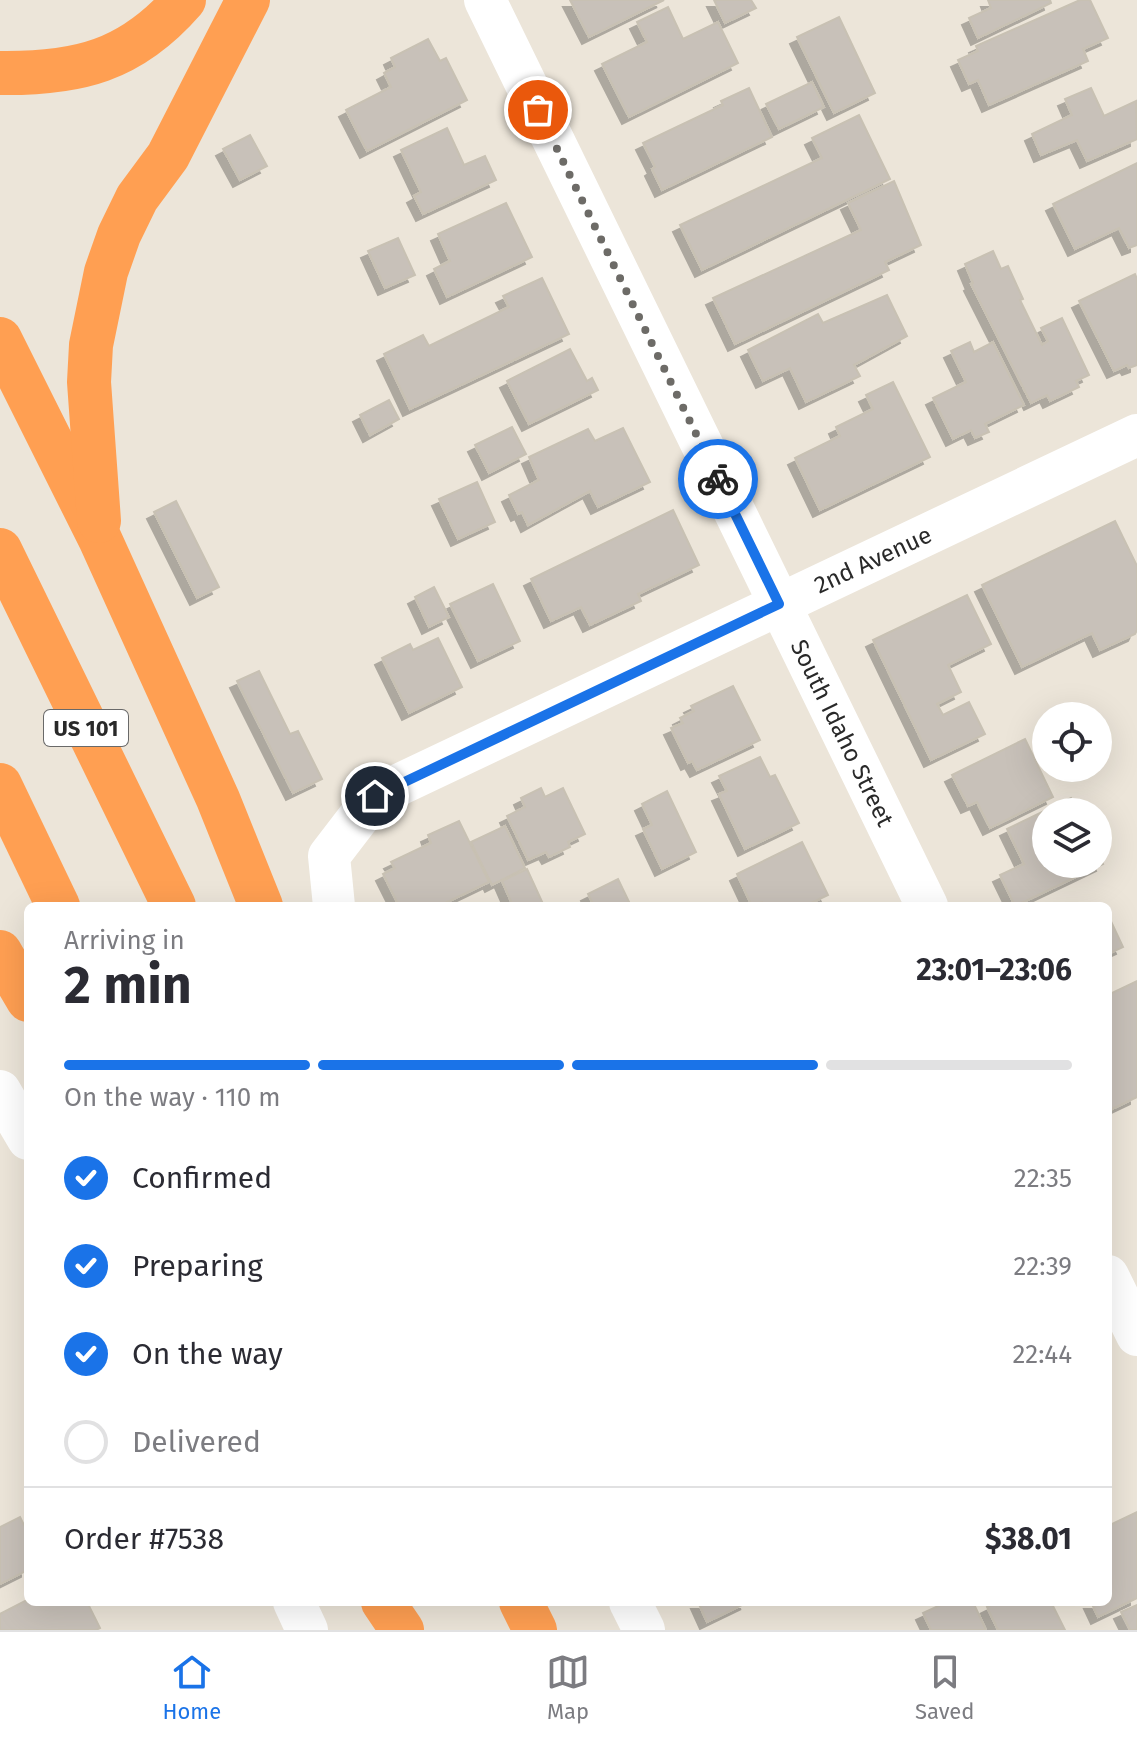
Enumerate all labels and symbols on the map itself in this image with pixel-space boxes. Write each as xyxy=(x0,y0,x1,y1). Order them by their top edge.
pin xyxy=(504,76,572,144)
courier xyxy=(678,439,758,519)
street label: 2nd Avenue xyxy=(810,521,936,599)
street label: South Idaho Street xyxy=(785,635,899,831)
road number: US 101 xyxy=(44,710,128,746)
pin xyxy=(341,762,409,830)

